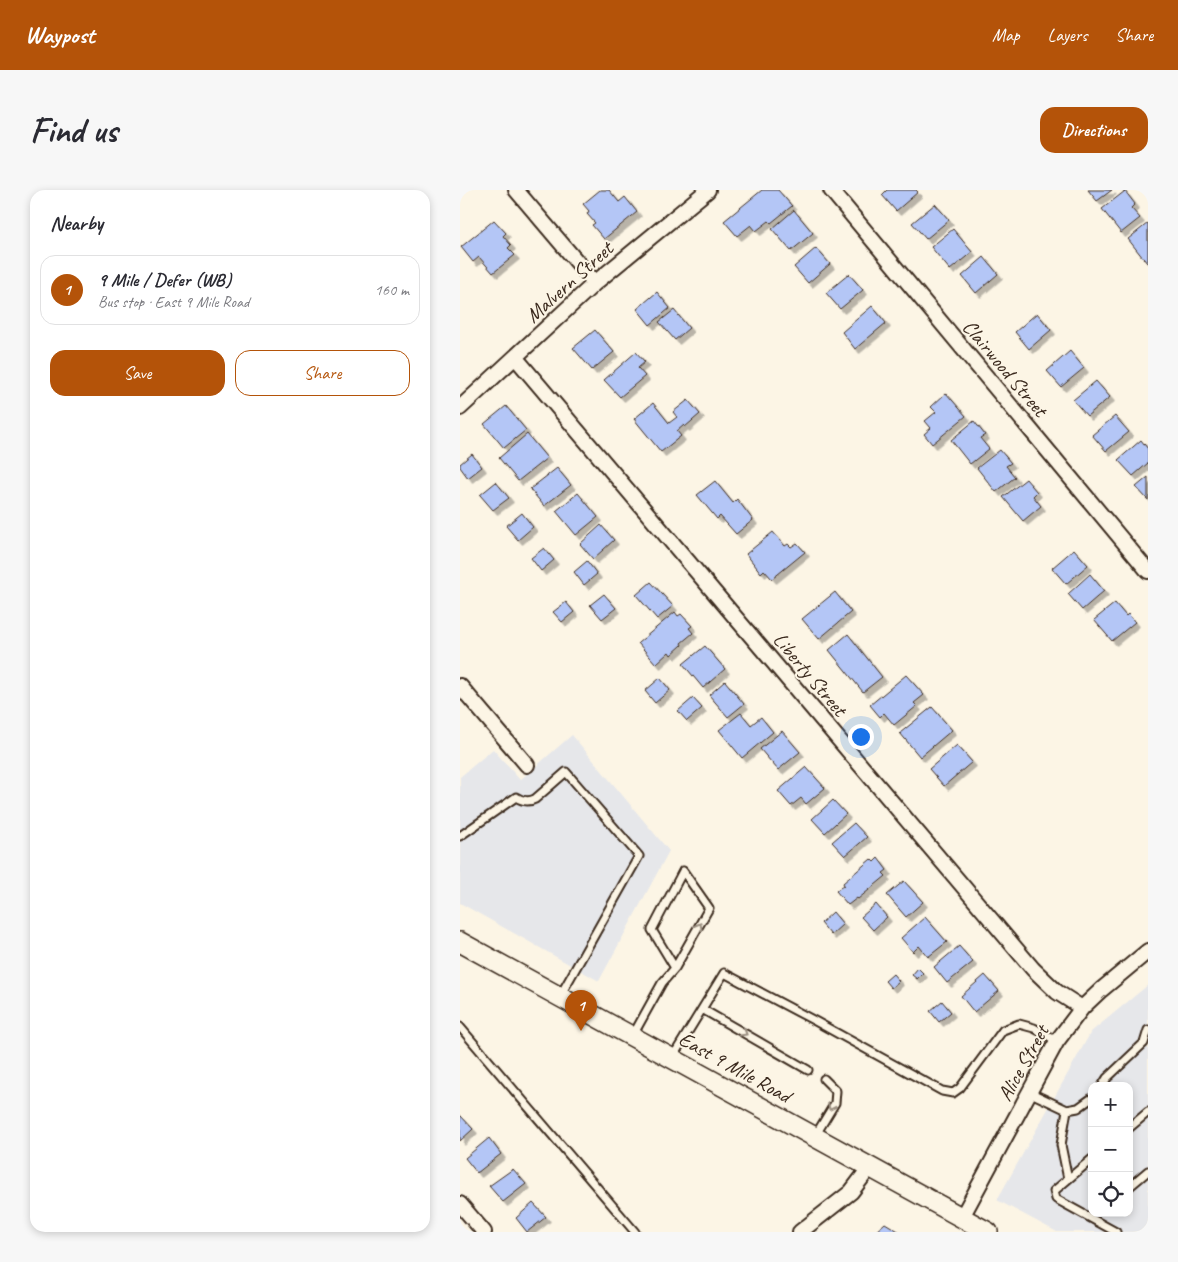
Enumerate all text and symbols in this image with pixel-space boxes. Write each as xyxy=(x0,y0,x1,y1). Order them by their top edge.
text: Waypost xyxy=(25,20,95,50)
text: Map xyxy=(992,24,1020,46)
text: Layers xyxy=(1048,24,1087,46)
text: Share xyxy=(1115,24,1153,46)
button: Directions xyxy=(1040,107,1148,153)
text: Find us xyxy=(30,108,117,153)
text: Nearby xyxy=(50,210,103,236)
street label: Malvern Street xyxy=(520,234,620,328)
text: 9 Mile / Defer (WB) xyxy=(98,268,231,292)
text: 1 xyxy=(63,280,71,300)
text: 160 m xyxy=(375,280,409,300)
text: Bus stop · East 9 Mile Road xyxy=(98,292,249,312)
street label: Clairwood Street xyxy=(957,314,1054,423)
button: Save xyxy=(50,350,225,396)
button: Share xyxy=(235,350,410,396)
street label: Liberty Street xyxy=(768,627,854,723)
your location xyxy=(848,724,874,750)
one-way arrow xyxy=(693,922,703,931)
pin: 1 xyxy=(565,990,597,1031)
street label: Alice Street xyxy=(992,1019,1055,1105)
street label: East 9 Mile Road xyxy=(674,1026,799,1110)
one-way arrow xyxy=(739,1027,748,1037)
map controls xyxy=(1088,1082,1133,1217)
button: + xyxy=(1088,1082,1133,1127)
one-way arrow xyxy=(827,1102,838,1111)
button: − xyxy=(1088,1127,1133,1172)
button: locate xyxy=(1088,1172,1133,1217)

